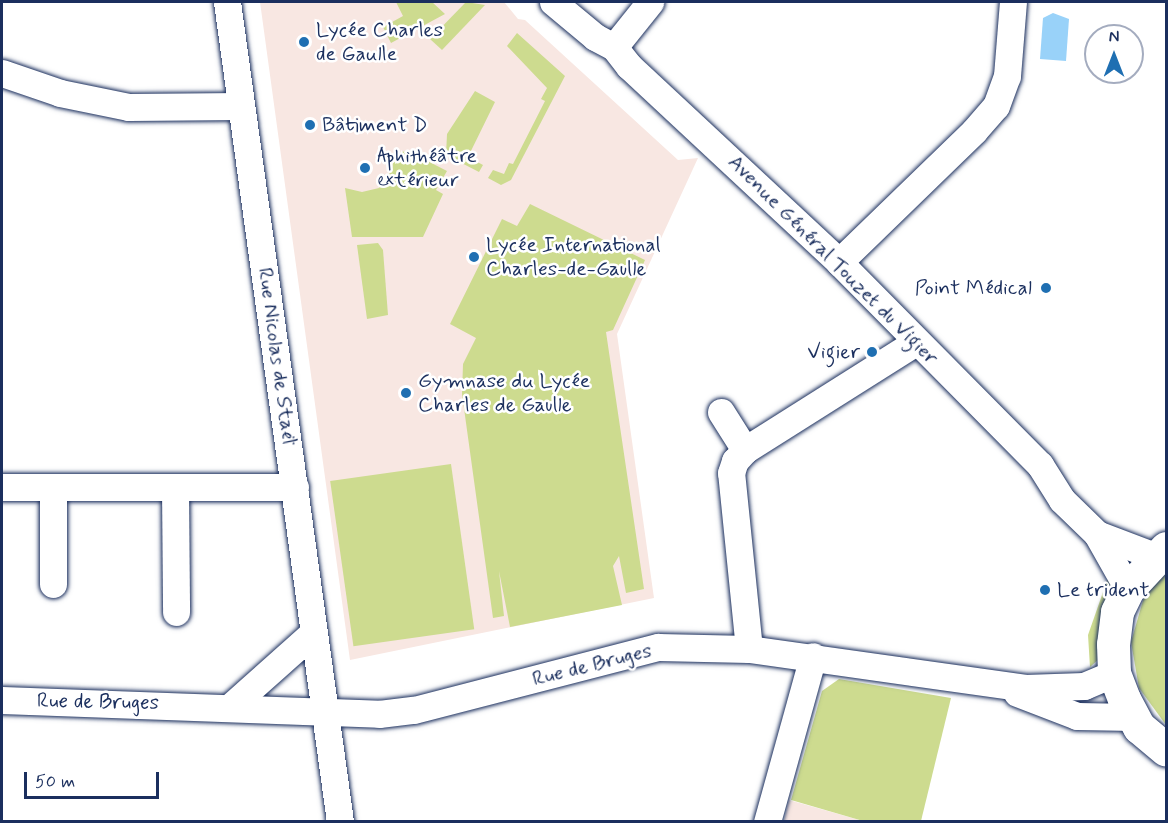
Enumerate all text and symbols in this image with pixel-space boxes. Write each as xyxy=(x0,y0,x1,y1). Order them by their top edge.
place label: Lycée Charles de Gaulle xyxy=(316,17,444,67)
north arrow xyxy=(1084,24,1144,84)
text: N xyxy=(1109,27,1119,48)
marker: Lycée Charles de Gaulle xyxy=(297,35,311,49)
place label: Bâtiment D xyxy=(322,112,427,138)
marker: Bâtiment D xyxy=(303,118,317,132)
place label: Aphithéâtre extérieur xyxy=(377,143,477,193)
street label: Avenue Général Touzet du Vigier xyxy=(723,150,943,370)
marker: Aphithéâtre extérieur xyxy=(358,161,372,175)
place label: Lycée International Charles-de-Gaulle xyxy=(486,232,661,282)
marker: Lycée International Charles-de-Gaulle xyxy=(467,250,481,264)
street label: Rue Nicolas de Staël xyxy=(252,268,302,444)
place label: Point Médical xyxy=(915,275,1032,301)
marker: Point Médical xyxy=(1037,279,1055,297)
place label: Vigier xyxy=(807,339,860,365)
marker: Vigier xyxy=(865,345,879,359)
place label: Gymnase du Lycée Charles de Gaulle xyxy=(418,368,587,418)
marker: Gymnase du Lycée Charles de Gaulle xyxy=(399,386,413,400)
place label: Le trident xyxy=(1057,577,1151,603)
marker: Le trident xyxy=(1038,583,1052,597)
street label: Rue de Bruges xyxy=(529,638,655,692)
street label: Rue de Bruges xyxy=(36,688,160,716)
scale bar xyxy=(27,760,162,798)
text: 50 m xyxy=(35,770,75,794)

